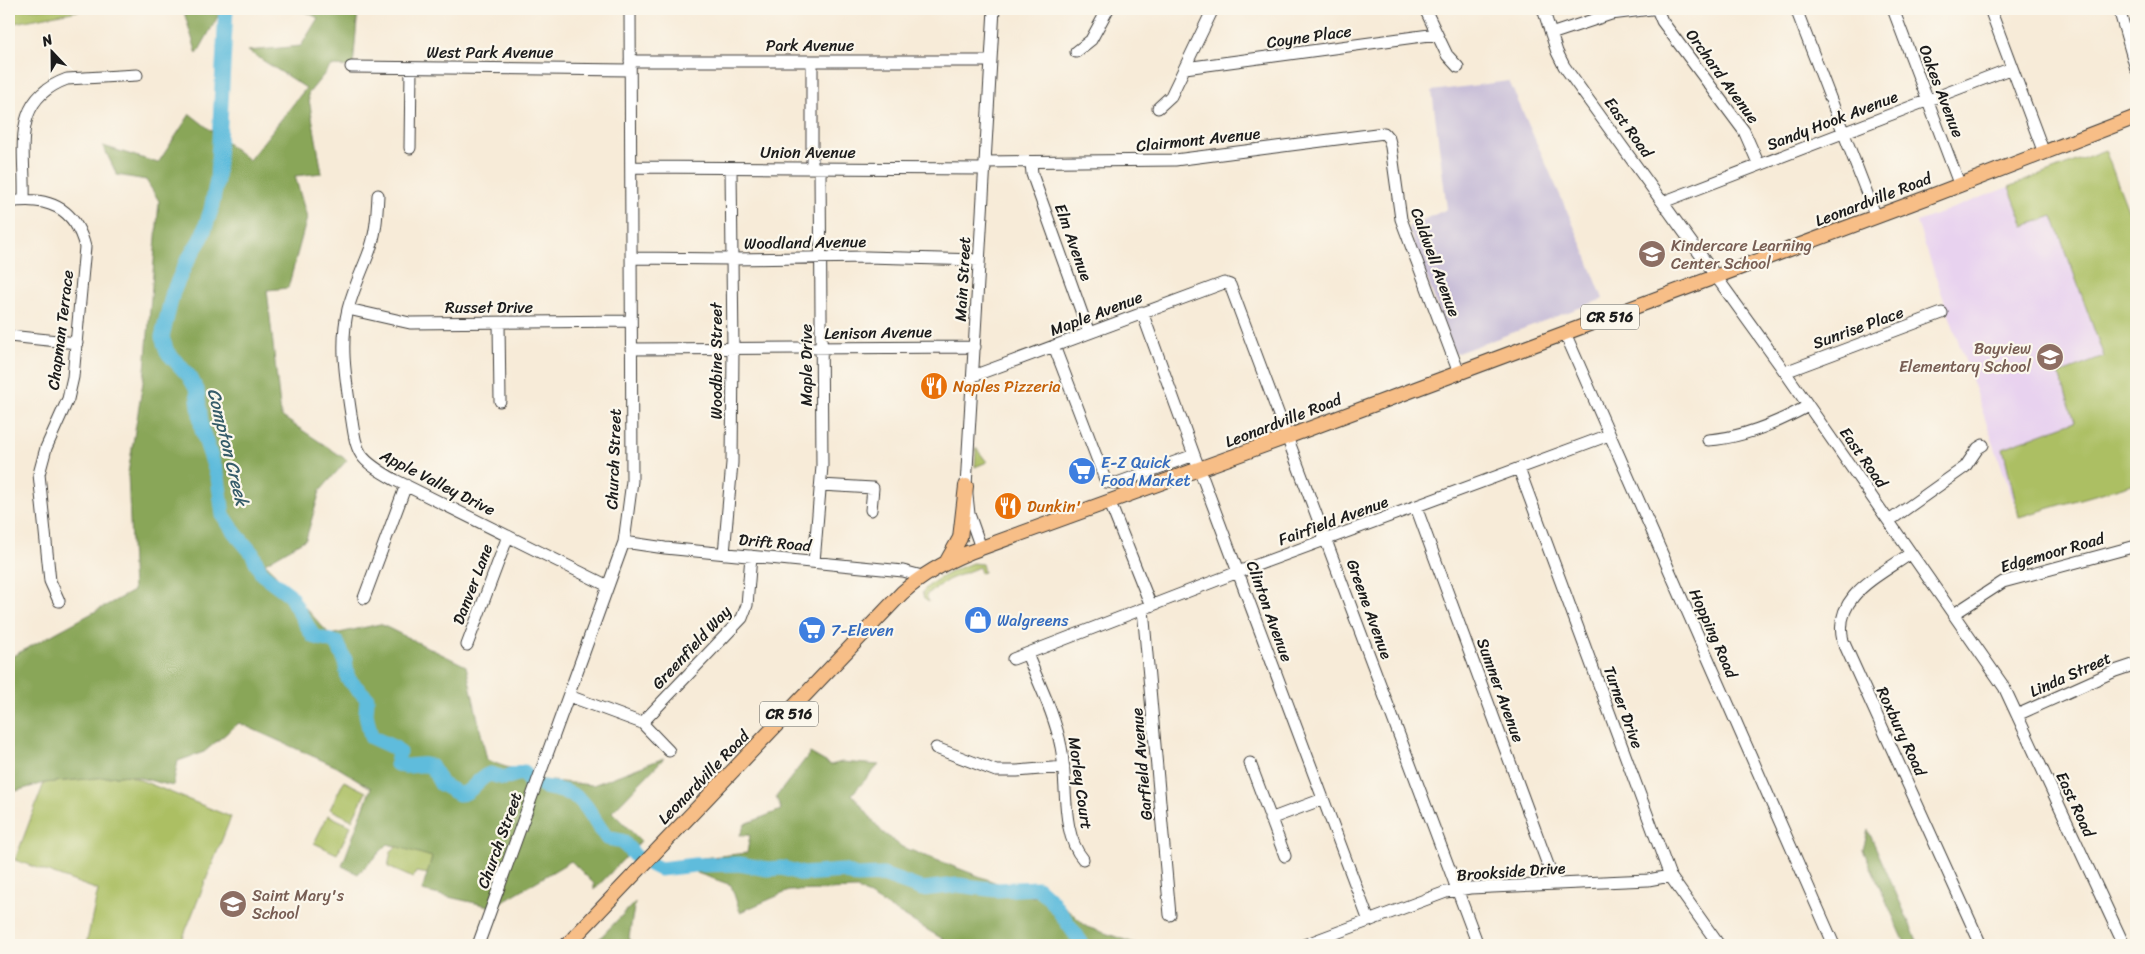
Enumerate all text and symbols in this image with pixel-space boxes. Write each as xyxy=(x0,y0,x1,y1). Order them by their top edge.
street label: Coyne Place xyxy=(1265,16,1353,57)
street label: Orchard Avenue xyxy=(1678,22,1767,130)
text: N xyxy=(37,27,57,54)
north arrow xyxy=(28,28,78,78)
street label: Park Avenue xyxy=(766,31,854,60)
street label: West Park Avenue xyxy=(427,38,553,67)
street label: Oakes Avenue xyxy=(1911,40,1973,142)
street label: Sandy Hook Avenue xyxy=(1762,82,1902,159)
street label: East Road xyxy=(1596,91,1662,165)
street label: Clairmont Avenue xyxy=(1135,119,1262,160)
street label: Union Avenue xyxy=(760,138,856,167)
street label: Leonardville Road xyxy=(1811,163,1937,235)
street label: Elm Avenue xyxy=(1046,199,1101,285)
street label: Caldwell Avenue xyxy=(1402,203,1469,321)
street label: Woodland Avenue xyxy=(744,227,867,258)
place label: Kindercare Learning Center School xyxy=(1671,231,1812,278)
street label: Main Street xyxy=(946,236,979,322)
school or university icon: Kindercare Learning Center School xyxy=(1637,239,1667,269)
street label: Chapman Terrace xyxy=(39,269,82,392)
street label: Maple Avenue xyxy=(1045,282,1147,344)
street label: Russet Drive xyxy=(445,293,533,322)
street label: Sunrise Place xyxy=(1808,298,1908,357)
street label: Woodbine Street xyxy=(702,302,731,420)
road number: CR 516 xyxy=(1581,304,1639,330)
street label: Lenison Avenue xyxy=(824,317,932,348)
street label: Maple Drive xyxy=(792,324,821,406)
place label: Bayview Elementary School xyxy=(1899,334,2031,381)
school or university icon: Bayview Elementary School xyxy=(2035,342,2065,372)
restaurant icon: Naples Pizzeria xyxy=(919,371,949,401)
place label: Naples Pizzeria xyxy=(953,372,1061,401)
street label: Leonardville Road xyxy=(1221,384,1347,456)
water label: Compton Creek xyxy=(198,385,258,511)
street label: Church Street xyxy=(597,408,630,510)
street label: East Road xyxy=(1832,420,1896,495)
street label: Apple Valley Drive xyxy=(374,440,501,524)
place label: E-Z Quick Food Market xyxy=(1101,448,1191,495)
supermarket icon: E-Z Quick Food Market xyxy=(1067,456,1097,486)
street label: Fairfield Avenue xyxy=(1274,487,1393,554)
restaurant icon: Dunkin' xyxy=(993,491,1023,521)
place label: Dunkin' xyxy=(1027,492,1081,521)
street label: Edgemoor Road xyxy=(1997,523,2109,581)
street label: Drift Road xyxy=(738,525,814,560)
street label: Danver Lane xyxy=(444,539,501,629)
street label: Greene Avenue xyxy=(1338,555,1401,664)
street label: Clinton Avenue xyxy=(1238,556,1301,666)
street label: Hopping Road xyxy=(1681,584,1747,684)
street label: Greenfield Way xyxy=(644,598,739,696)
shop icon: Walgreens xyxy=(963,605,993,635)
place label: Walgreens xyxy=(997,606,1069,635)
supermarket icon: 7-Eleven xyxy=(797,615,827,645)
place label: 7-Eleven xyxy=(831,616,894,645)
street label: Sumner Avenue xyxy=(1468,634,1533,747)
street label: Linda Street xyxy=(2025,644,2116,705)
street label: Turner Drive xyxy=(1595,662,1652,753)
street label: Roxbury Road xyxy=(1868,681,1936,782)
road number: CR 516 xyxy=(760,702,818,726)
street label: Garfield Avenue xyxy=(1122,706,1161,821)
street label: Leonardville Road xyxy=(650,722,758,832)
street label: Morley Court xyxy=(1060,735,1101,831)
street label: East Road xyxy=(2048,766,2104,843)
street label: Church Street xyxy=(469,788,530,893)
street label: Brookside Drive xyxy=(1456,853,1567,890)
place label: Saint Mary's School xyxy=(252,881,345,928)
school or university icon: Saint Mary's School xyxy=(218,889,248,919)

